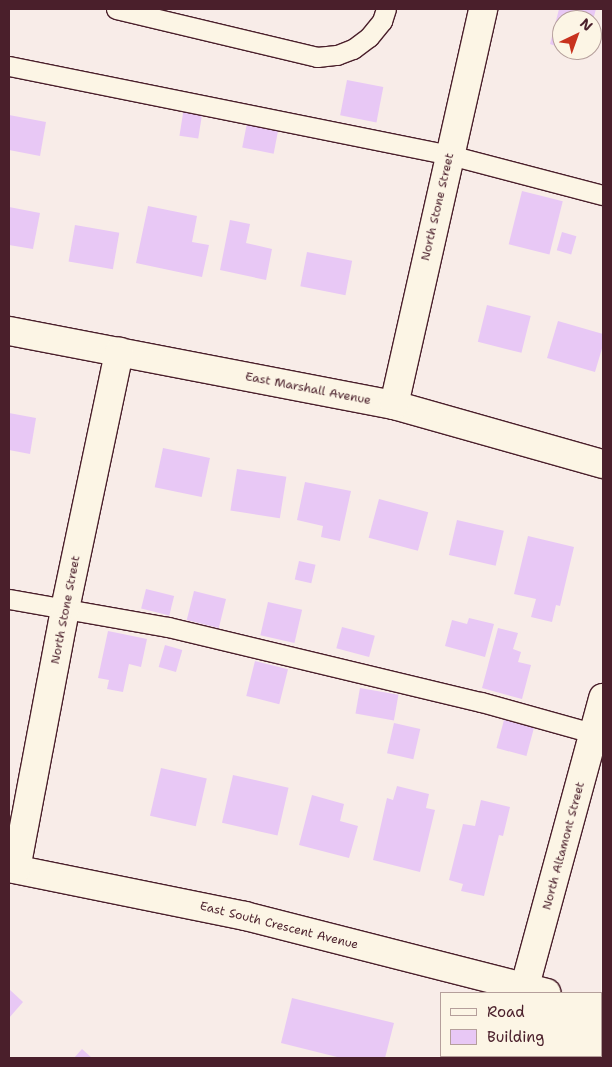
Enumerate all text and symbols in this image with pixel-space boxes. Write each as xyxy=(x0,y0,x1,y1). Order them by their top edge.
north arrow xyxy=(552,10,602,60)
text: N xyxy=(576,14,597,35)
street label: North Stone Street xyxy=(419,152,457,262)
street label: East Marshall Avenue xyxy=(244,370,372,408)
street label: North Stone Street xyxy=(48,555,84,665)
street label: North Altamont Street xyxy=(540,780,588,912)
street label: East South Crescent Avenue xyxy=(198,899,360,953)
legend xyxy=(440,992,602,1057)
text: Road xyxy=(487,1002,525,1022)
text: Building xyxy=(487,1027,544,1047)

